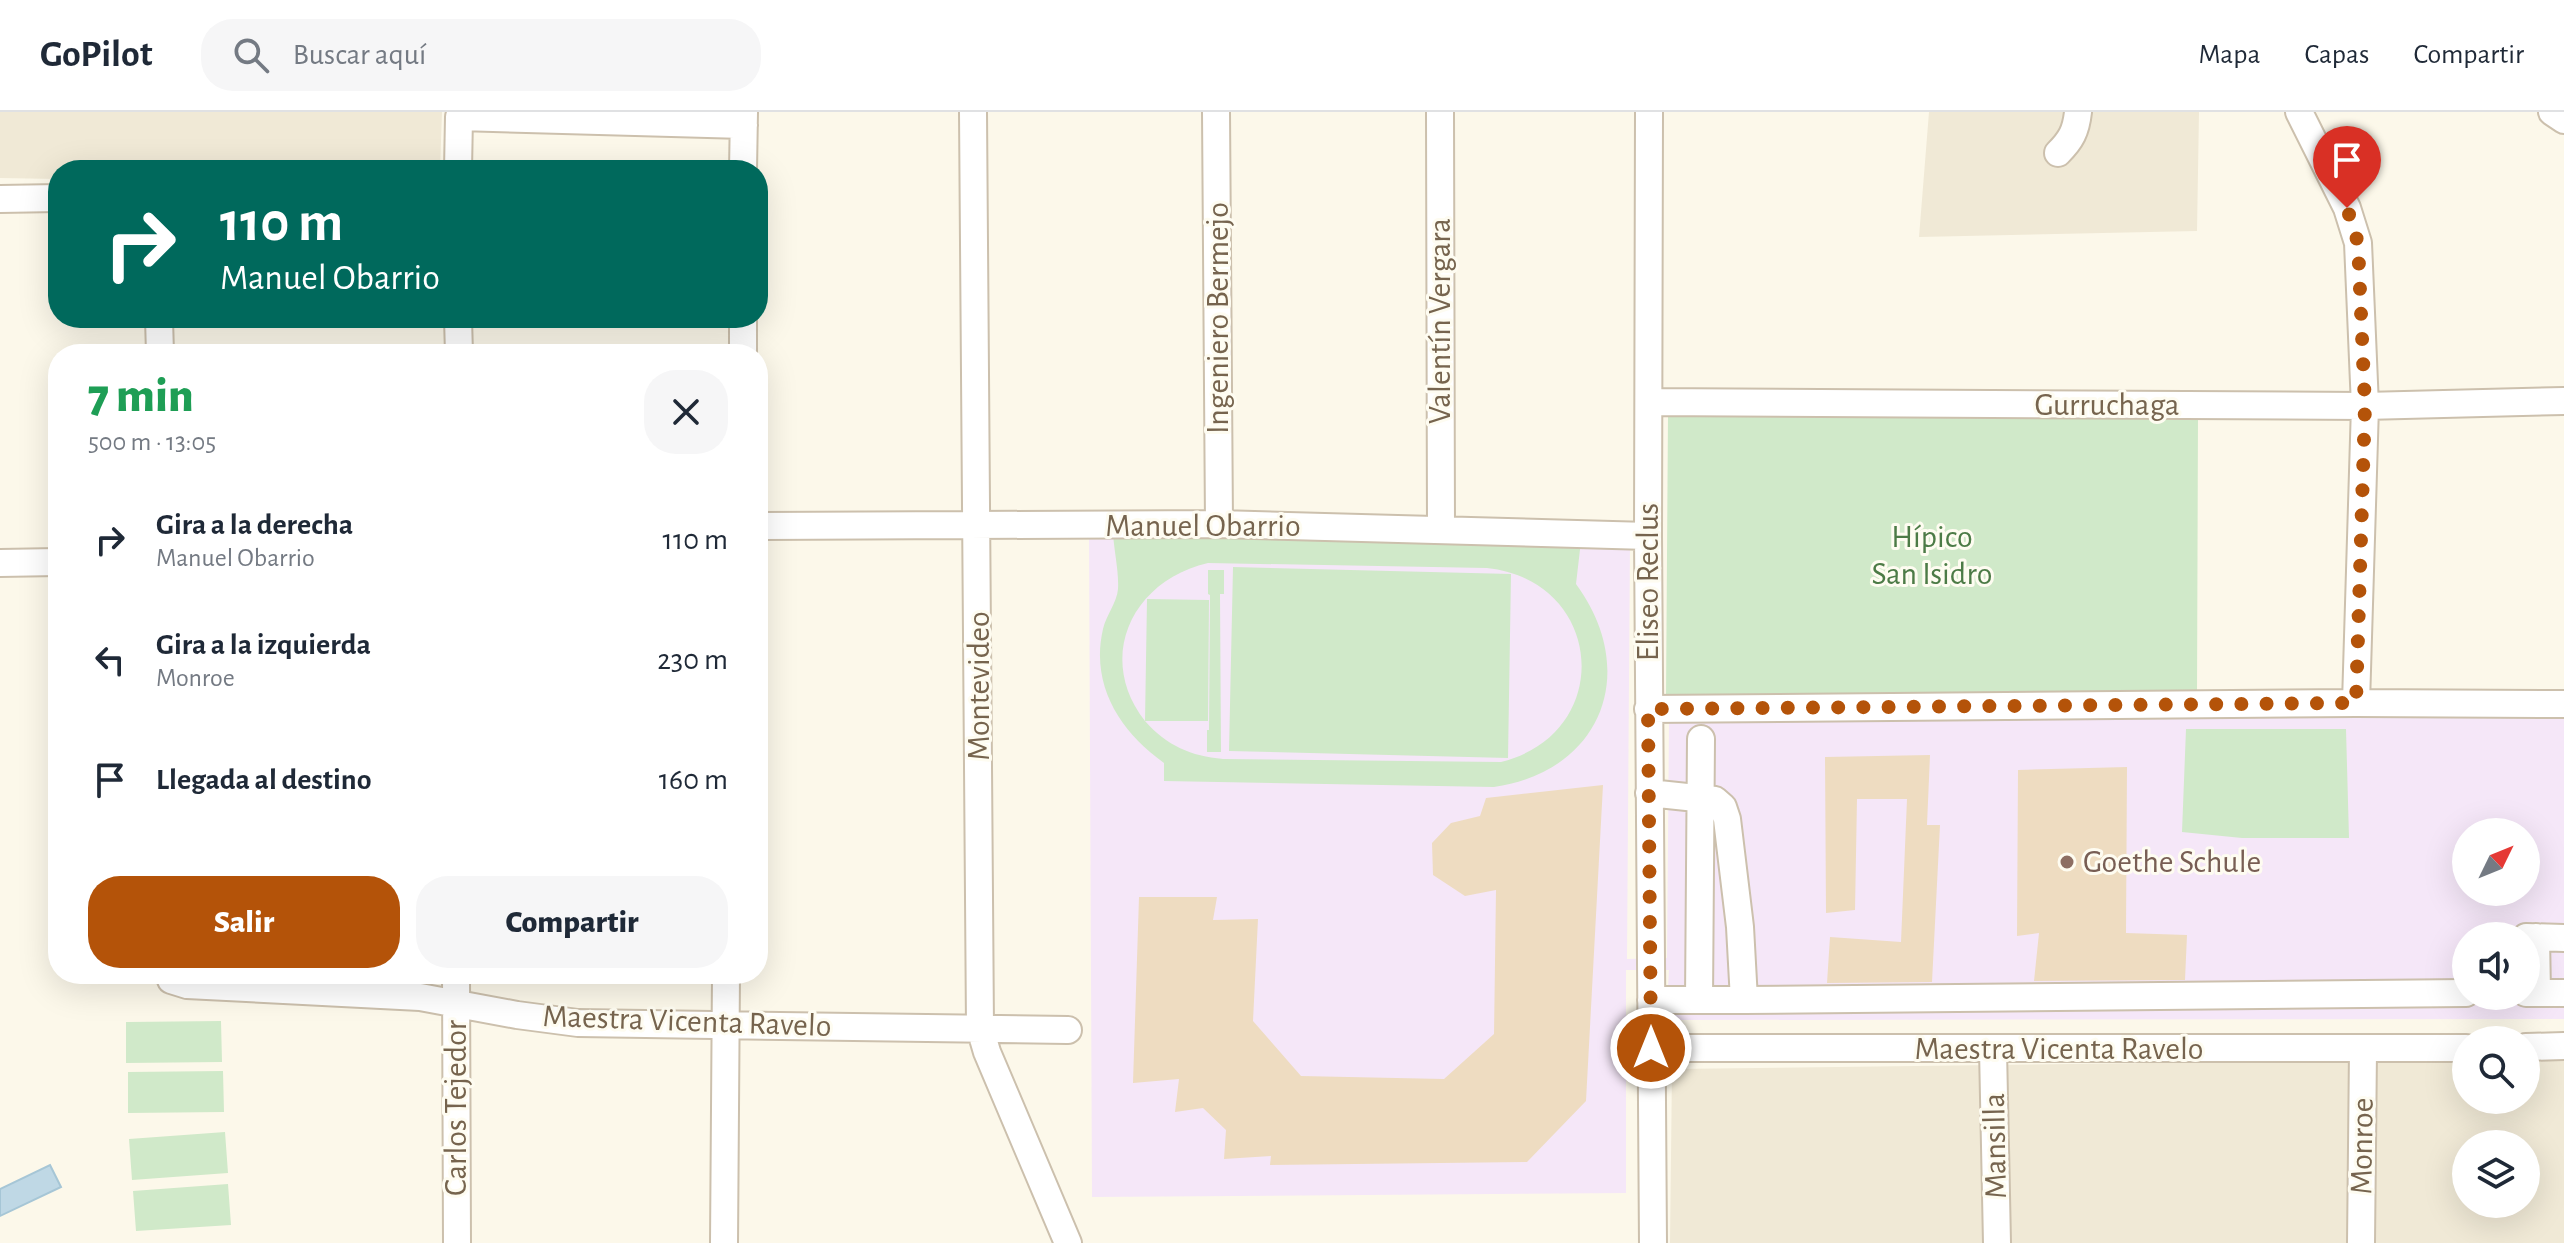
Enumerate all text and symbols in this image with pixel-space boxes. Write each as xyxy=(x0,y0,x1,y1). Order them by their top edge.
search box xyxy=(201,19,761,91)
icon: search xyxy=(229,33,273,77)
text: GoPilot xyxy=(40,36,153,74)
text: Buscar aquí xyxy=(293,40,426,70)
text: Mapa xyxy=(2198,41,2260,69)
text: Capas xyxy=(2304,41,2369,69)
text: Compartir xyxy=(2413,41,2524,69)
pin xyxy=(2313,126,2381,208)
icon: arrive xyxy=(2325,138,2369,182)
icon: right xyxy=(88,192,192,296)
text: 110 m xyxy=(220,195,343,251)
street label: Ingeniero Bermejo xyxy=(1202,202,1234,434)
street label: Valentín Vergara xyxy=(1424,218,1456,424)
text: Manuel Obarrio xyxy=(220,260,440,296)
button: close xyxy=(644,370,728,454)
text: 7 min xyxy=(88,373,194,421)
street label: Gurruchaga xyxy=(2034,389,2180,421)
text: 500 m · 13:05 xyxy=(88,429,216,455)
street label: Eliseo Reclus xyxy=(1632,503,1664,661)
text: Gira a la derecha xyxy=(156,510,353,540)
street label: Manuel Obarrio xyxy=(1105,510,1301,542)
icon: right xyxy=(88,518,132,562)
park label: Hípico San Isidro xyxy=(1872,521,1992,590)
text: 110 m xyxy=(663,525,728,555)
text: Manuel Obarrio xyxy=(156,545,315,571)
street label: Montevideo xyxy=(963,611,995,761)
text: Gira a la izquierda xyxy=(156,630,371,660)
icon: left xyxy=(88,638,132,682)
text: 230 m xyxy=(657,645,728,675)
text: Monroe xyxy=(156,665,235,691)
icon: arrive xyxy=(88,758,132,802)
text: Llegada al destino xyxy=(156,765,372,795)
text: 160 m xyxy=(659,765,728,795)
north arrow xyxy=(2452,818,2540,906)
map controls xyxy=(2452,818,2540,1218)
place label: Goethe Schule xyxy=(2083,846,2261,878)
marker: Goethe Schule xyxy=(2058,853,2076,871)
button: Salir xyxy=(88,876,400,968)
button: Compartir xyxy=(416,876,728,968)
button: sound xyxy=(2452,922,2540,1010)
street label: Maestra Vicenta Ravelo xyxy=(542,1000,832,1042)
position arrow xyxy=(1609,1006,1693,1090)
street label: Carlos Tejedor xyxy=(440,1019,472,1196)
button: search xyxy=(2452,1026,2540,1114)
street label: Maestra Vicenta Ravelo xyxy=(1914,1033,2204,1065)
street label: Mansilla xyxy=(1978,1093,2012,1199)
street label: Monroe xyxy=(2345,1097,2379,1195)
button: layers xyxy=(2452,1130,2540,1218)

